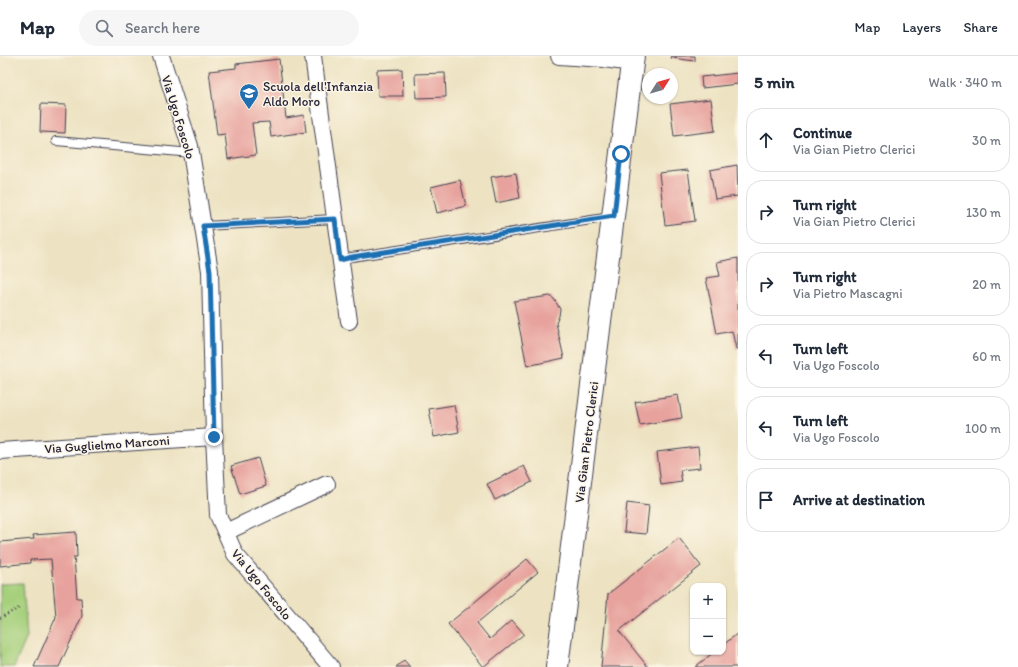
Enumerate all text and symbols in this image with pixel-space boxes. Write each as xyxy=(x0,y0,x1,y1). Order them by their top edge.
search box xyxy=(79,10,359,46)
text: Map xyxy=(20,16,55,39)
icon: search xyxy=(93,17,115,39)
text: Search here xyxy=(125,19,200,37)
text: Map xyxy=(855,19,880,36)
text: Layers xyxy=(902,19,941,36)
text: Share xyxy=(963,19,998,36)
north arrow xyxy=(642,68,678,104)
text: 5 min xyxy=(754,72,794,92)
street label: Via Ugo Foscolo xyxy=(159,73,198,161)
text: Walk · 340 m xyxy=(929,75,1002,90)
place label: Scuola dell'Infanzia Aldo Moro xyxy=(263,79,374,109)
school or university icon: Scuola dell'Infanzia Aldo Moro xyxy=(238,82,260,110)
text: Continue xyxy=(793,124,852,142)
icon: ahead xyxy=(755,129,777,151)
text: 30 m xyxy=(972,133,1001,148)
text: Via Gian Pietro Clerici xyxy=(793,142,915,157)
route start xyxy=(612,145,630,163)
text: Turn right xyxy=(793,196,857,214)
icon: right xyxy=(755,201,777,223)
text: 130 m xyxy=(966,205,1001,220)
text: Via Gian Pietro Clerici xyxy=(793,214,915,229)
text: Turn right xyxy=(793,268,857,286)
icon: right xyxy=(755,273,777,295)
text: 20 m xyxy=(972,277,1001,292)
text: Via Pietro Mascagni xyxy=(793,286,903,301)
text: Turn left xyxy=(793,340,848,358)
icon: left xyxy=(755,345,777,367)
text: 60 m xyxy=(972,349,1001,364)
text: Via Ugo Foscolo xyxy=(793,358,880,373)
street label: Via Gian Pietro Clerici xyxy=(572,380,601,504)
text: Turn left xyxy=(793,412,848,430)
icon: left xyxy=(755,417,777,439)
text: 100 m xyxy=(965,421,1001,436)
route end xyxy=(205,428,223,446)
text: Via Ugo Foscolo xyxy=(793,430,880,445)
street label: Via Guglielmo Marconi xyxy=(44,433,170,456)
icon: arrive xyxy=(755,489,777,511)
text: Arrive at destination xyxy=(793,491,925,509)
street label: Via Ugo Foscolo xyxy=(228,546,295,623)
map controls xyxy=(690,583,726,655)
button: + xyxy=(690,583,726,619)
button: − xyxy=(690,619,726,655)

